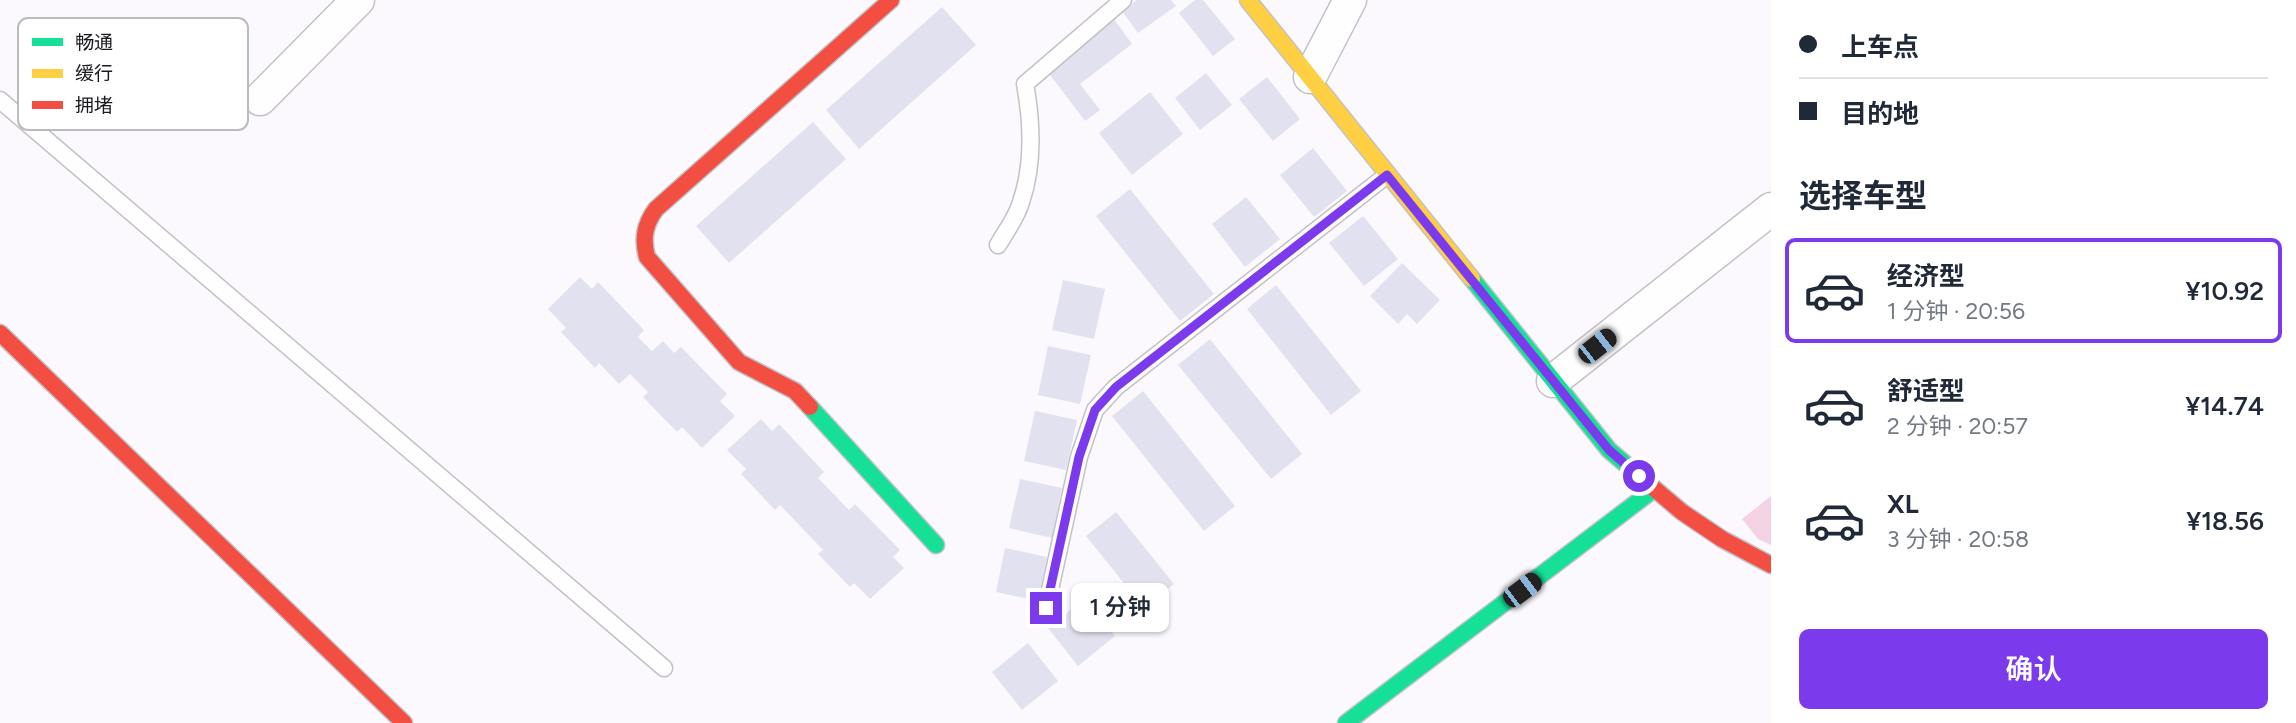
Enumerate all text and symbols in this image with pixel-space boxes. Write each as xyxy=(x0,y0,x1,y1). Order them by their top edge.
legend xyxy=(18,18,248,130)
text: 畅通 xyxy=(75,31,113,54)
text: 上车点 xyxy=(1841,31,1919,63)
text: 缓行 xyxy=(75,62,113,85)
text: 拥堵 xyxy=(75,94,113,117)
text: 目的地 xyxy=(1841,98,1919,130)
text: 选择车型 xyxy=(1799,177,1927,215)
icon: car xyxy=(1803,259,1866,322)
text: 经济型 xyxy=(1887,260,1965,292)
text: ¥10.92 xyxy=(2186,275,2264,307)
text: 1 分钟 · 20:56 xyxy=(1887,297,2025,325)
car xyxy=(1574,325,1621,367)
icon: car xyxy=(1803,374,1866,437)
text: 舒适型 xyxy=(1887,375,1965,407)
text: ¥14.74 xyxy=(2185,390,2264,422)
text: 2 分钟 · 20:57 xyxy=(1887,412,2028,440)
route start xyxy=(1623,460,1655,492)
text: XL xyxy=(1887,488,1919,520)
icon: car xyxy=(1803,489,1866,552)
text: ¥18.56 xyxy=(2186,505,2264,537)
text: 3 分钟 · 20:58 xyxy=(1887,525,2029,553)
car xyxy=(1499,569,1546,611)
callout: 1 分钟 xyxy=(1070,584,1168,632)
route end xyxy=(1030,592,1062,624)
text: 1 分钟 xyxy=(1089,593,1151,621)
button: 确认 xyxy=(1799,629,2268,709)

